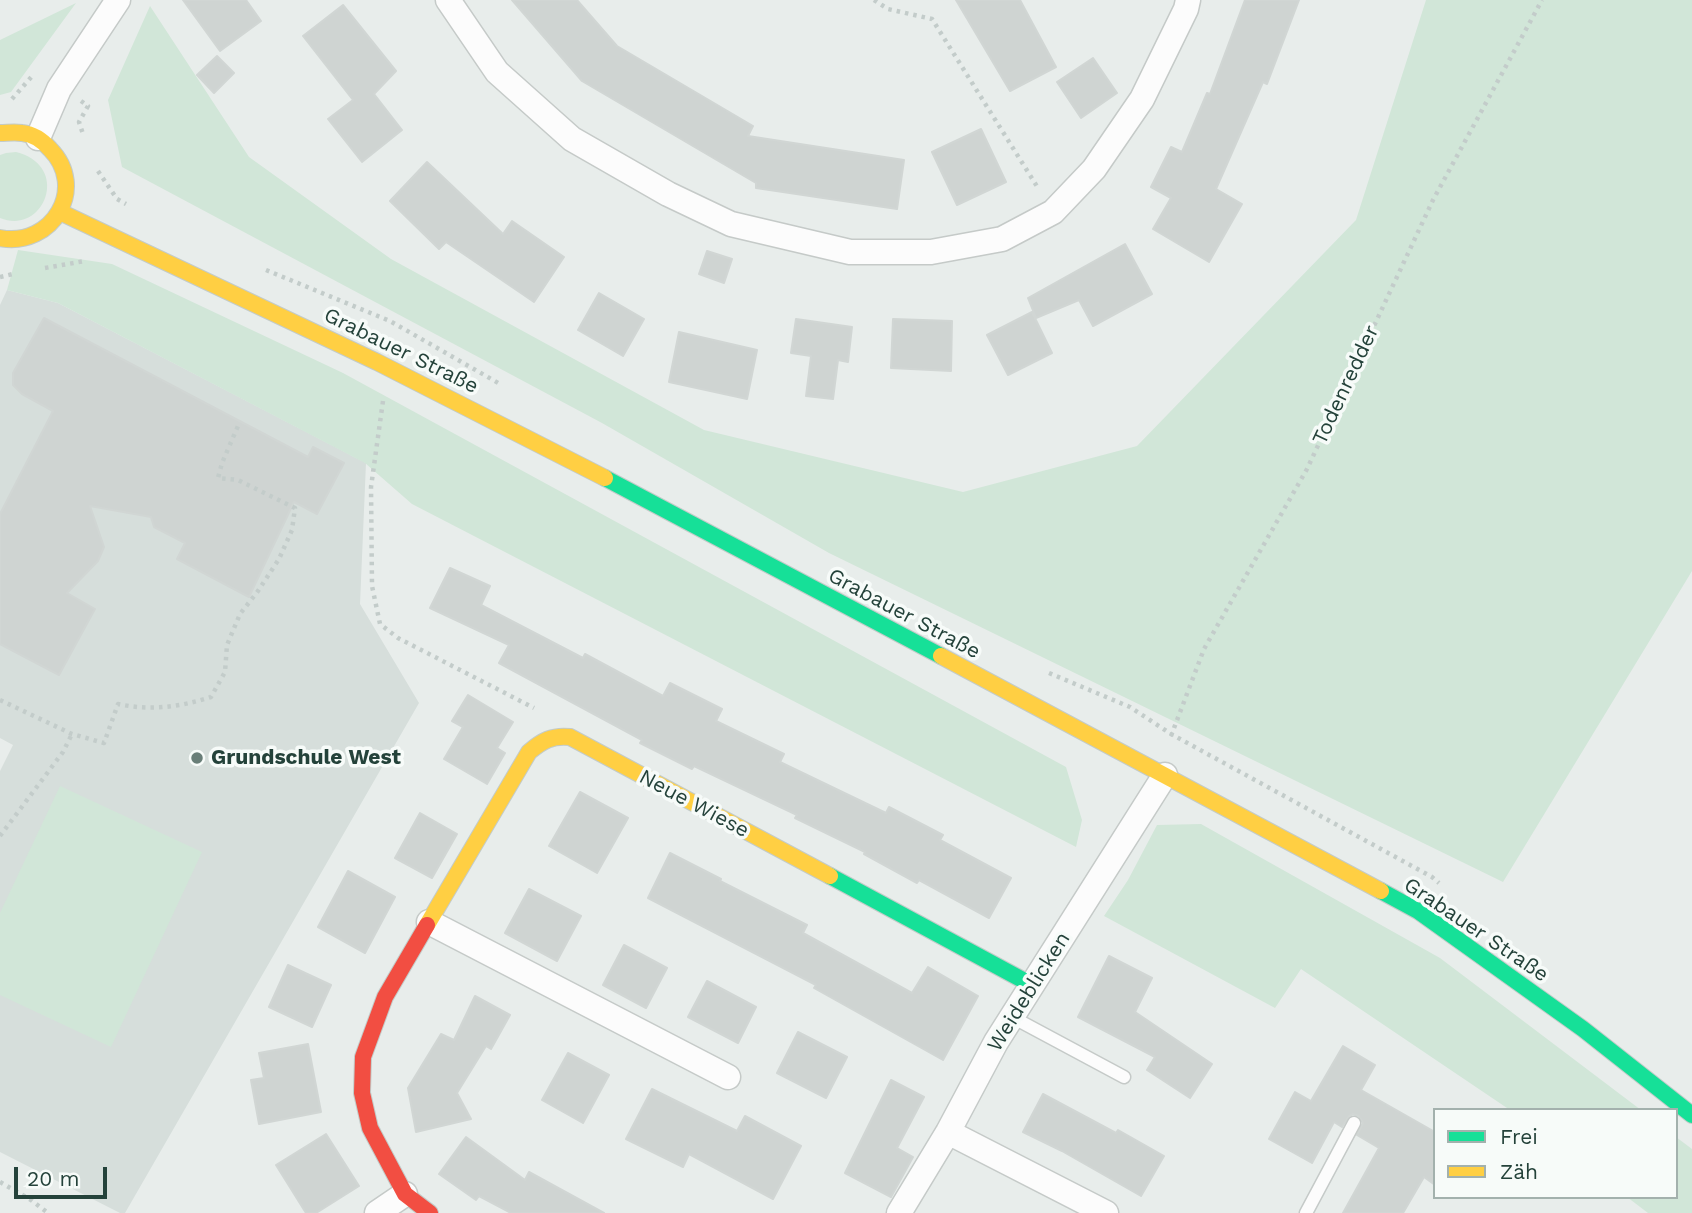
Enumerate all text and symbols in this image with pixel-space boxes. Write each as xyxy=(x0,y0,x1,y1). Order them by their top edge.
street label: Grabauer Straße xyxy=(320,303,482,399)
street label: Todenredder xyxy=(1307,321,1385,449)
street label: Grabauer Straße xyxy=(824,563,984,665)
place label: Grundschule West xyxy=(211,745,401,771)
marker: Grundschule West xyxy=(189,750,205,766)
street label: Neue Wiese xyxy=(635,765,753,843)
street label: Grabauer Straße xyxy=(1399,872,1553,988)
street label: Weideblicken xyxy=(982,928,1076,1056)
legend xyxy=(1433,1108,1678,1199)
text: Frei xyxy=(1500,1124,1538,1149)
scale bar xyxy=(18,1154,110,1198)
text: Zäh xyxy=(1500,1159,1538,1184)
text: 20 m xyxy=(27,1166,79,1191)

